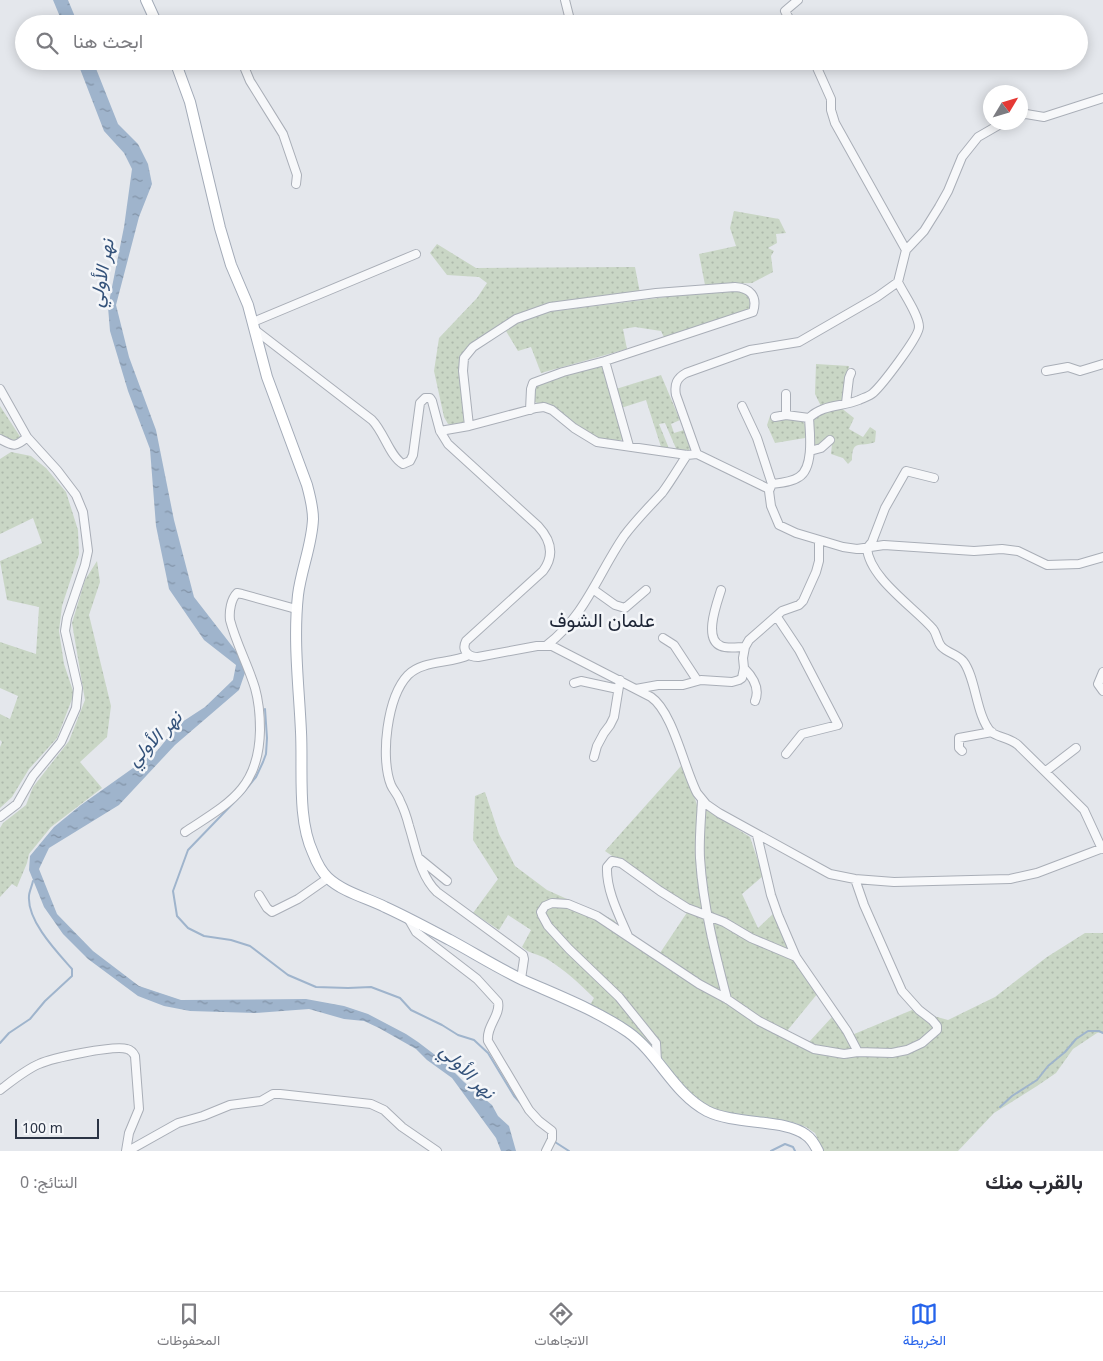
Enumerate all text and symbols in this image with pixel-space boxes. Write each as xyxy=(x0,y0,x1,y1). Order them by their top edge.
search box xyxy=(15,15,1088,70)
text: ابحث هنا xyxy=(73,28,143,54)
icon: search xyxy=(33,29,61,57)
north arrow xyxy=(983,85,1028,130)
water label: نهر الأولي xyxy=(82,235,123,310)
district label: علمان الشوف xyxy=(549,606,655,633)
water label: نهر الأولي xyxy=(121,703,191,774)
water label: نهر الأولي xyxy=(432,1038,503,1108)
scale bar xyxy=(15,1116,99,1139)
text: 100 m xyxy=(22,1118,63,1137)
text: بالقرب منك xyxy=(985,1167,1083,1195)
text: النتائج: 0 xyxy=(20,1171,78,1193)
tab: المحفوظات xyxy=(157,1300,220,1353)
tab: الاتجاهات xyxy=(534,1300,589,1353)
tab: الخريطة xyxy=(903,1300,946,1353)

